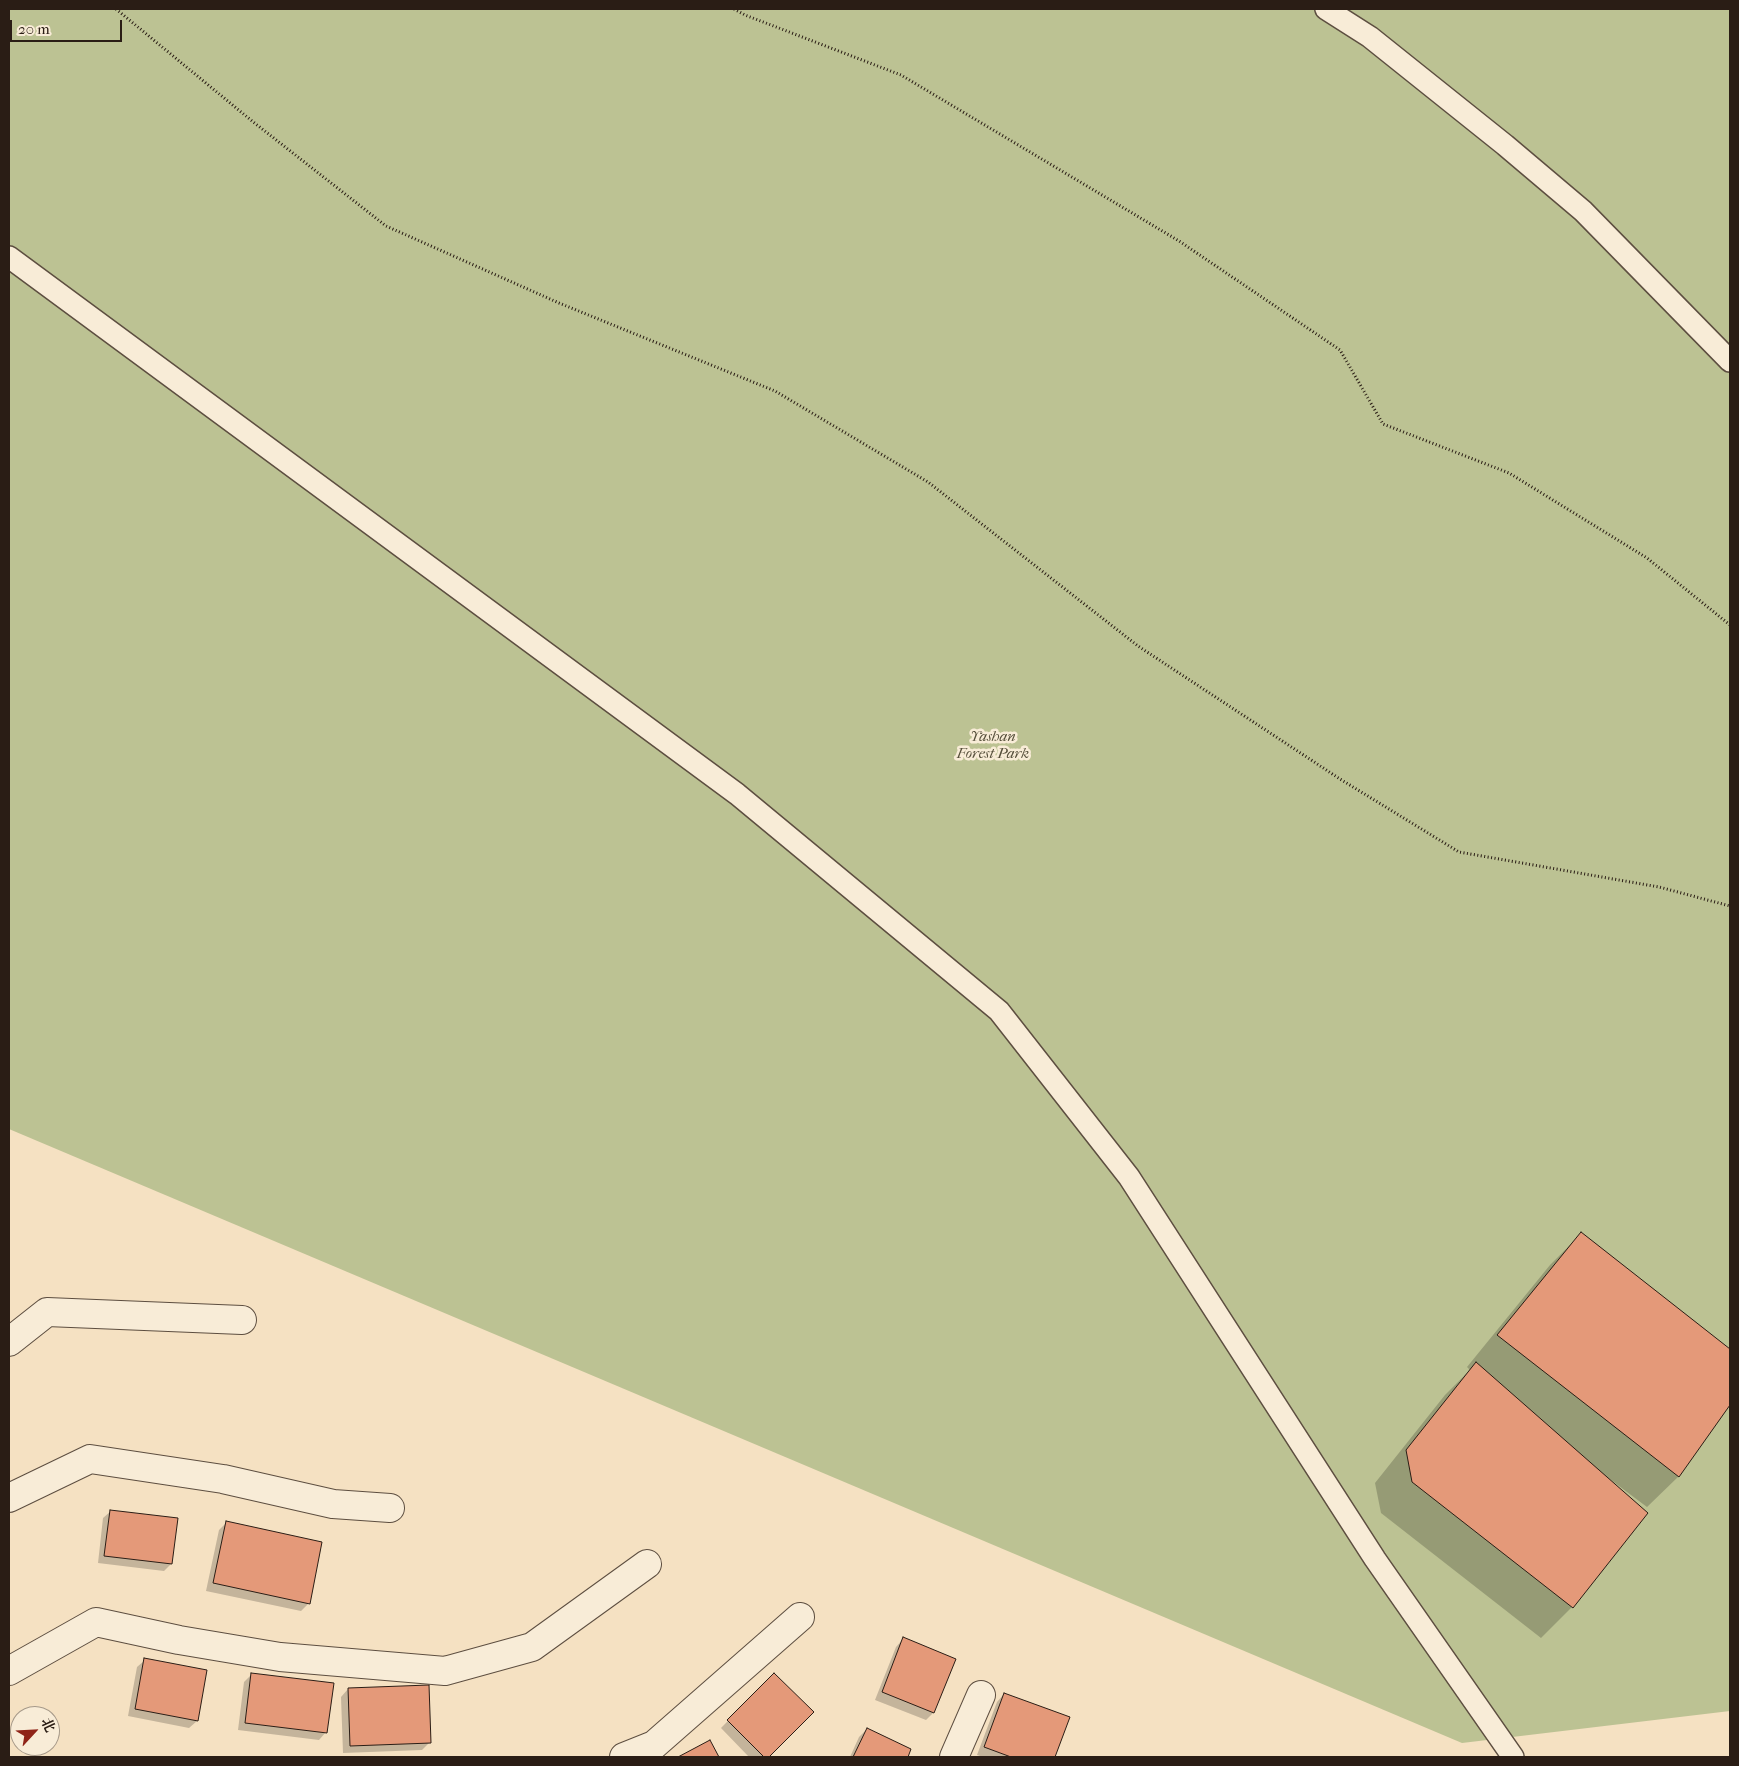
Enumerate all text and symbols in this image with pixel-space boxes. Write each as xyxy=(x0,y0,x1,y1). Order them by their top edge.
scale bar xyxy=(12,10,125,42)
text: 20 m xyxy=(18,20,50,38)
park label: Yashan Forest Park xyxy=(957,728,1029,763)
north arrow xyxy=(10,1706,60,1756)
text: 北 xyxy=(37,1715,59,1735)

